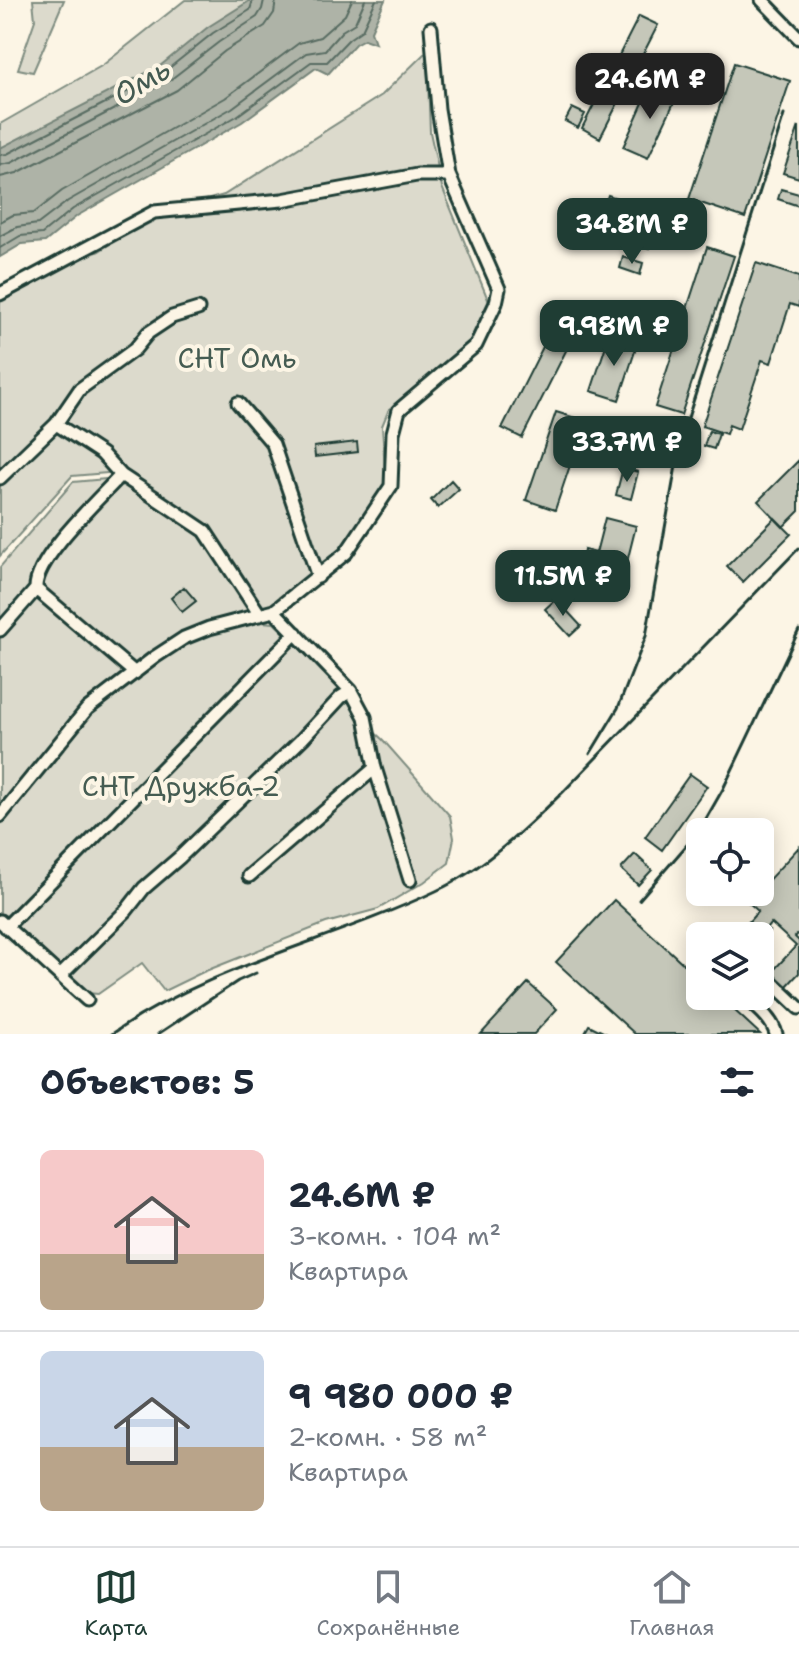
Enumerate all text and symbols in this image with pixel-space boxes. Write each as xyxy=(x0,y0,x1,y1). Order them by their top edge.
water label: Омь xyxy=(105,48,178,115)
pin: 24.6M ₽ xyxy=(576,53,724,121)
text: 24.6M ₽ xyxy=(594,61,706,96)
pin: 34.8M ₽ xyxy=(558,198,706,266)
text: 34.8M ₽ xyxy=(575,206,689,241)
pin: 9.98M ₽ xyxy=(540,300,688,368)
text: 9.98M ₽ xyxy=(558,308,670,343)
park label: СНТ Омь xyxy=(177,339,297,377)
pin: 33.7M ₽ xyxy=(553,416,701,484)
text: 33.7M ₽ xyxy=(571,424,683,459)
pin: 11.5M ₽ xyxy=(489,550,637,618)
text: 11.5M ₽ xyxy=(513,558,613,593)
park label: СНТ Дружба-2 xyxy=(82,767,280,805)
map controls xyxy=(686,818,774,1010)
button: locate xyxy=(686,818,774,906)
button: layers xyxy=(686,922,774,1010)
text: Объектов: 5 xyxy=(40,1059,255,1105)
icon: filters xyxy=(715,1060,759,1104)
text: 24.6M ₽ xyxy=(288,1172,436,1218)
icon: home xyxy=(104,1182,200,1278)
text: 3-комн. · 104 m² xyxy=(288,1218,501,1253)
text: Квартира xyxy=(288,1253,408,1288)
text: 9 980 000 ₽ xyxy=(288,1373,513,1419)
icon: home xyxy=(104,1383,200,1479)
text: 2-комн. · 58 m² xyxy=(288,1419,488,1454)
text: Квартира xyxy=(288,1454,408,1489)
tab: Карта xyxy=(85,1565,147,1642)
tab: Сохранённые xyxy=(316,1565,460,1642)
tab: Главная xyxy=(629,1565,715,1642)

